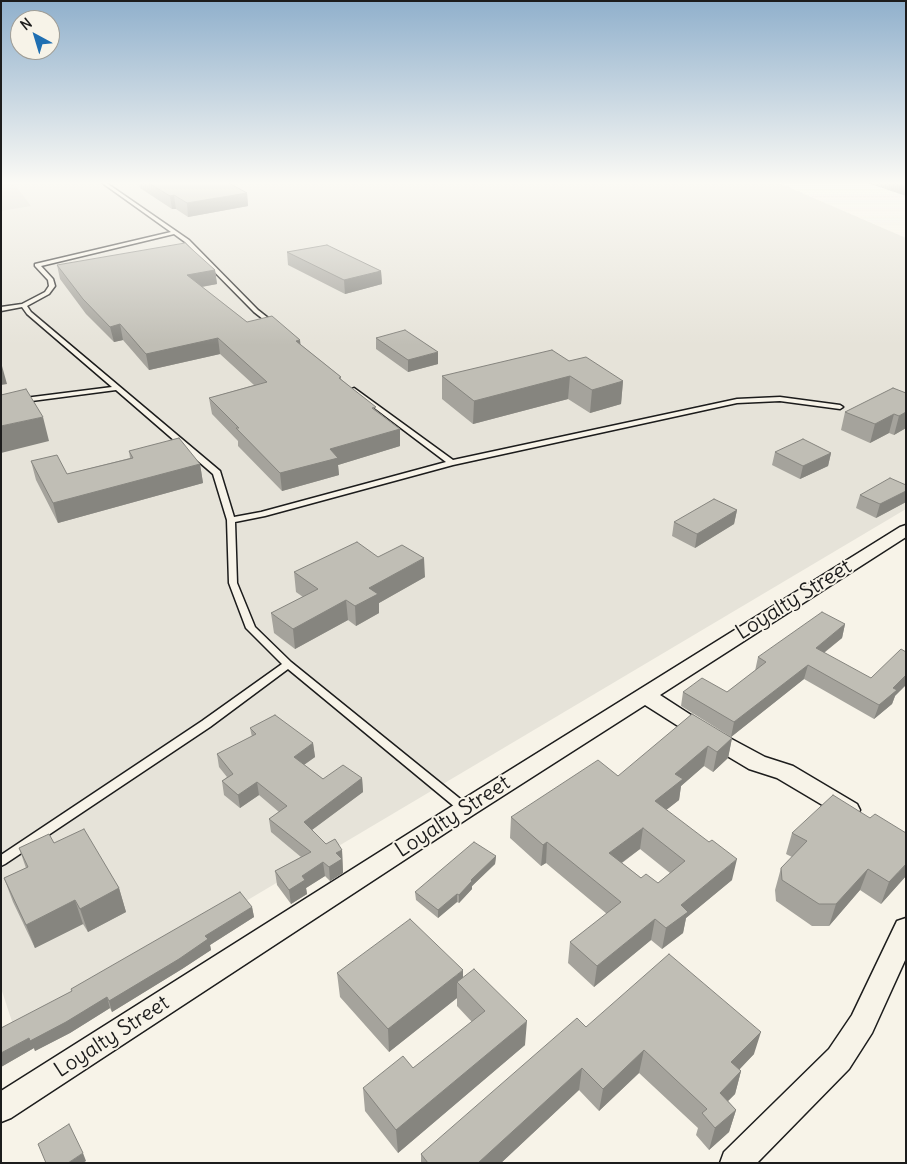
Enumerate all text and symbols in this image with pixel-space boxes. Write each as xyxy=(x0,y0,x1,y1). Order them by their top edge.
north arrow xyxy=(10,10,60,60)
text: N xyxy=(17,14,36,34)
street label: Loyalty Street xyxy=(732,554,856,646)
street label: Loyalty Street xyxy=(391,771,515,863)
street label: Loyalty Street xyxy=(50,991,174,1083)

